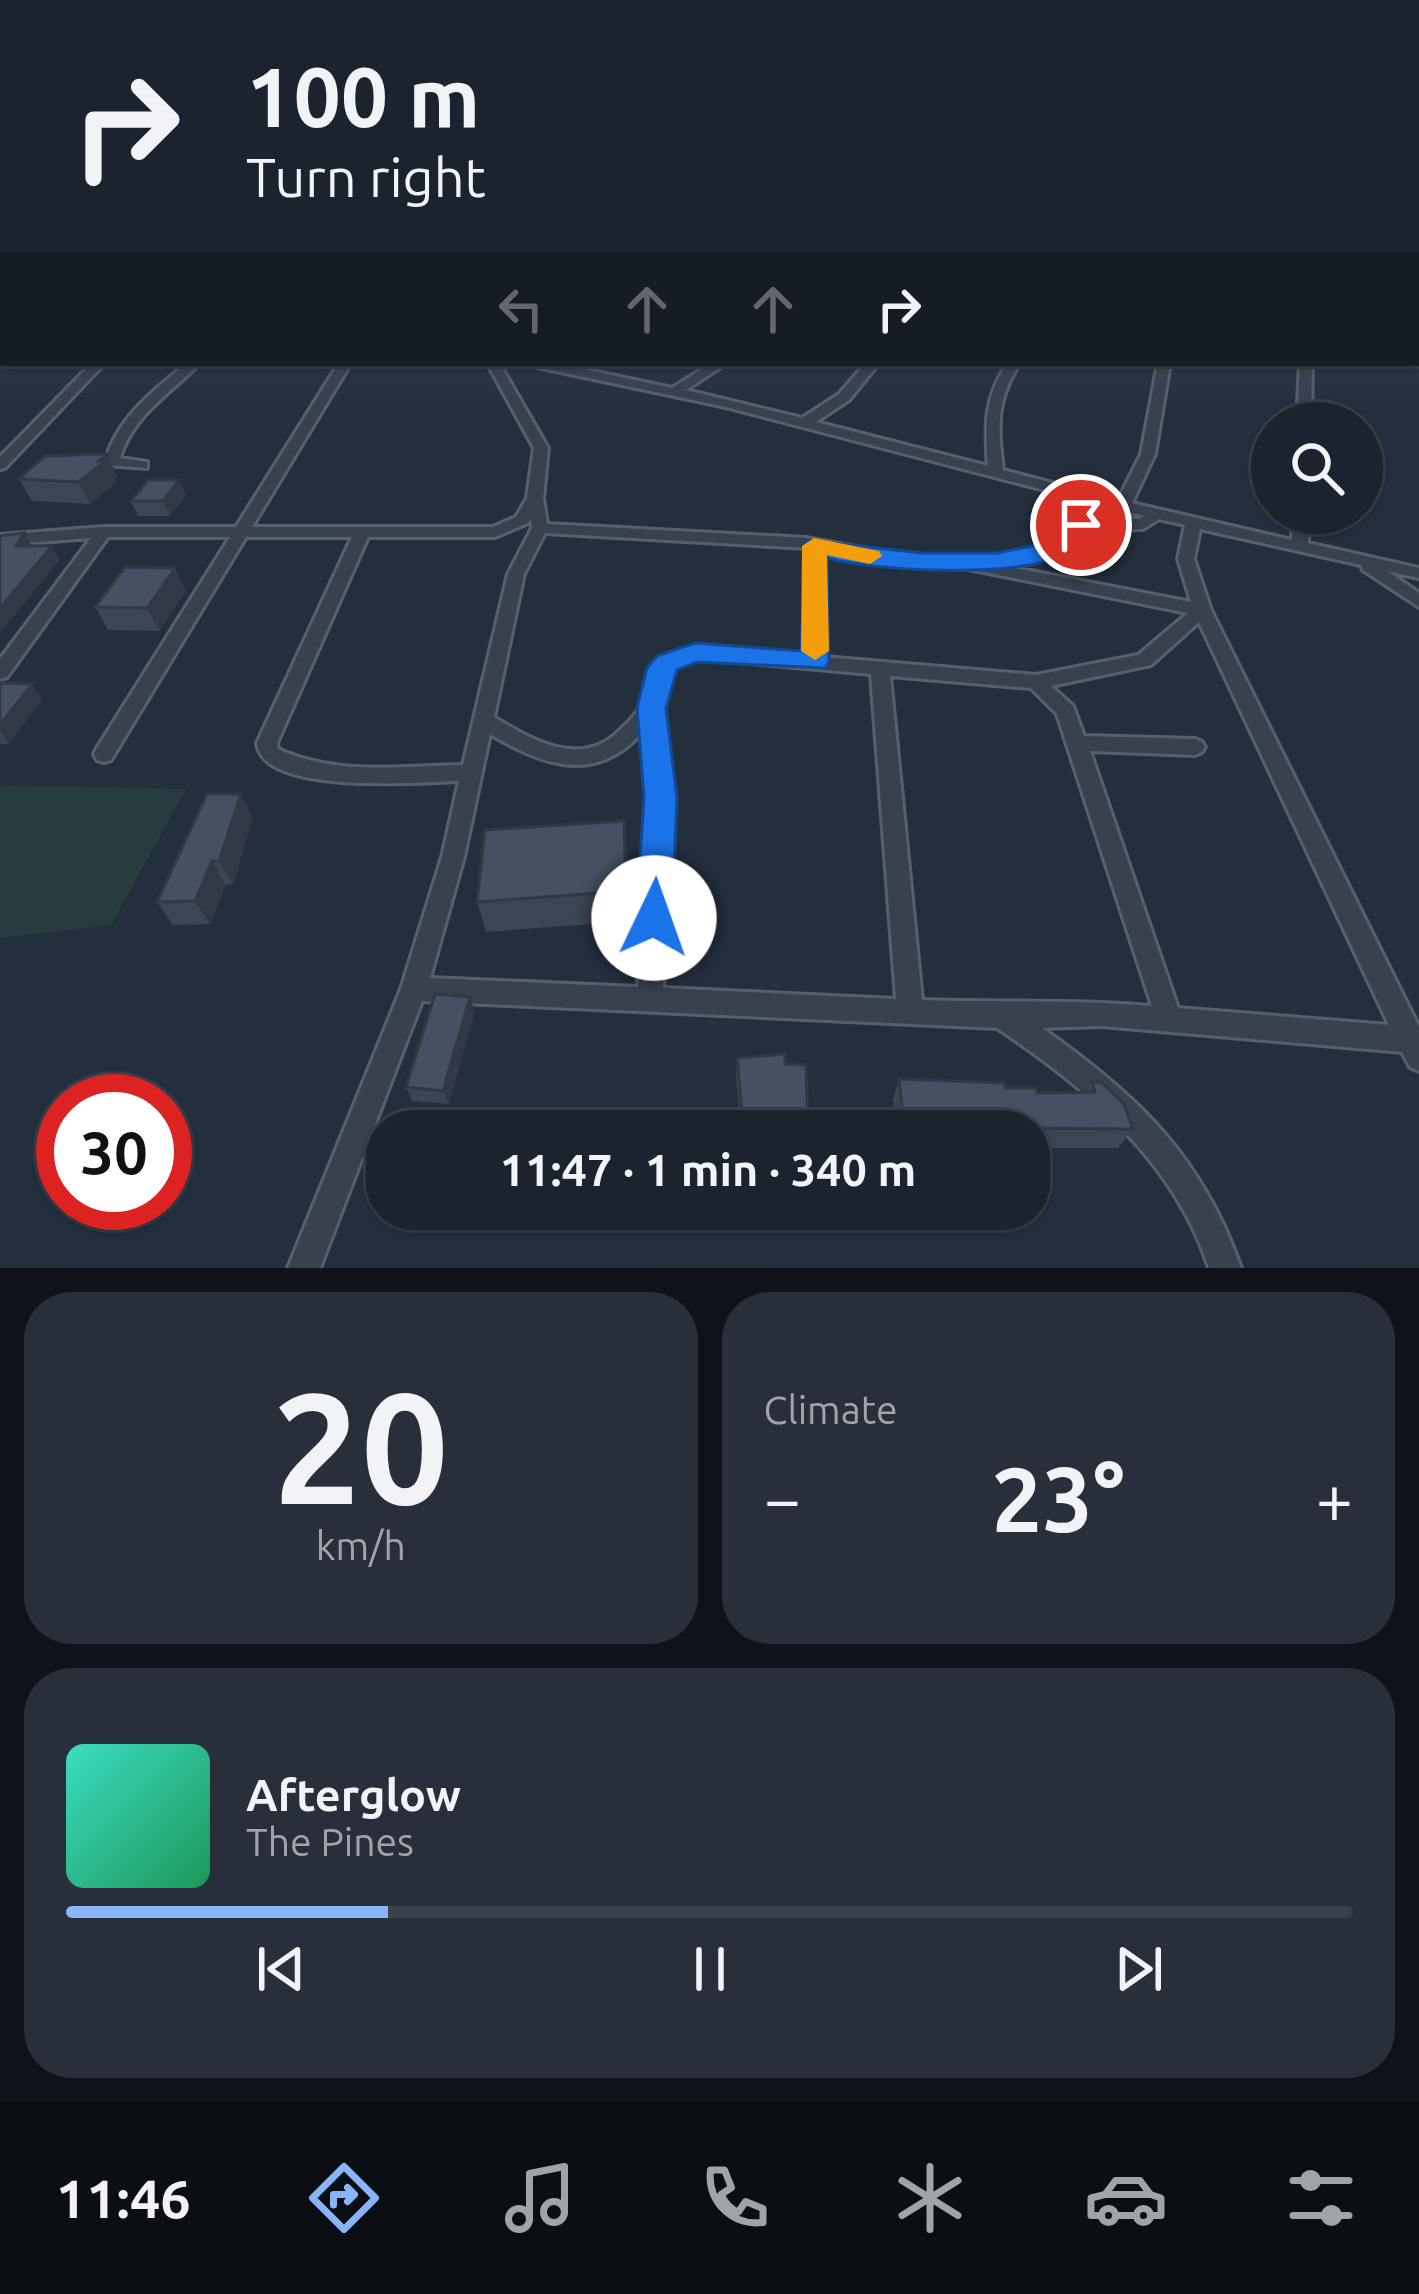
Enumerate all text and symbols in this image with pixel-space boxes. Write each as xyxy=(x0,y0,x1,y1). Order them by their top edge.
icon: right xyxy=(48,48,204,204)
text: 100 m xyxy=(246,49,480,143)
text: Turn right xyxy=(246,147,486,207)
icon: left xyxy=(488,276,554,342)
icon: ahead xyxy=(614,276,680,342)
icon: ahead xyxy=(740,276,806,342)
icon: right xyxy=(866,276,932,342)
map controls xyxy=(1251,402,1383,534)
button: search xyxy=(1251,402,1383,534)
pin xyxy=(1030,474,1132,576)
icon: arrive xyxy=(1048,492,1114,558)
position arrow xyxy=(591,855,717,981)
speed limit sign: 30 xyxy=(36,1074,192,1230)
text: 11:47 · 1 min · 340 m xyxy=(500,1144,916,1195)
text: 20 xyxy=(273,1359,449,1533)
text: Climate xyxy=(764,1388,898,1431)
text: 23° xyxy=(992,1448,1125,1549)
text: − xyxy=(764,1461,801,1535)
text: + xyxy=(1316,1461,1353,1535)
text: km/h xyxy=(316,1524,406,1567)
text: Afterglow xyxy=(246,1769,461,1820)
text: The Pines xyxy=(246,1820,414,1863)
icon: previous xyxy=(248,1936,314,2002)
icon: pause xyxy=(677,1936,743,2002)
icon: next xyxy=(1106,1936,1172,2002)
icon: directions xyxy=(302,2156,386,2240)
icon: music xyxy=(498,2156,582,2240)
icon: phone xyxy=(693,2156,777,2240)
icon: climate xyxy=(888,2156,972,2240)
icon: car xyxy=(1084,2156,1168,2240)
icon: filters xyxy=(1279,2156,1363,2240)
text: 11:46 xyxy=(56,2168,191,2228)

